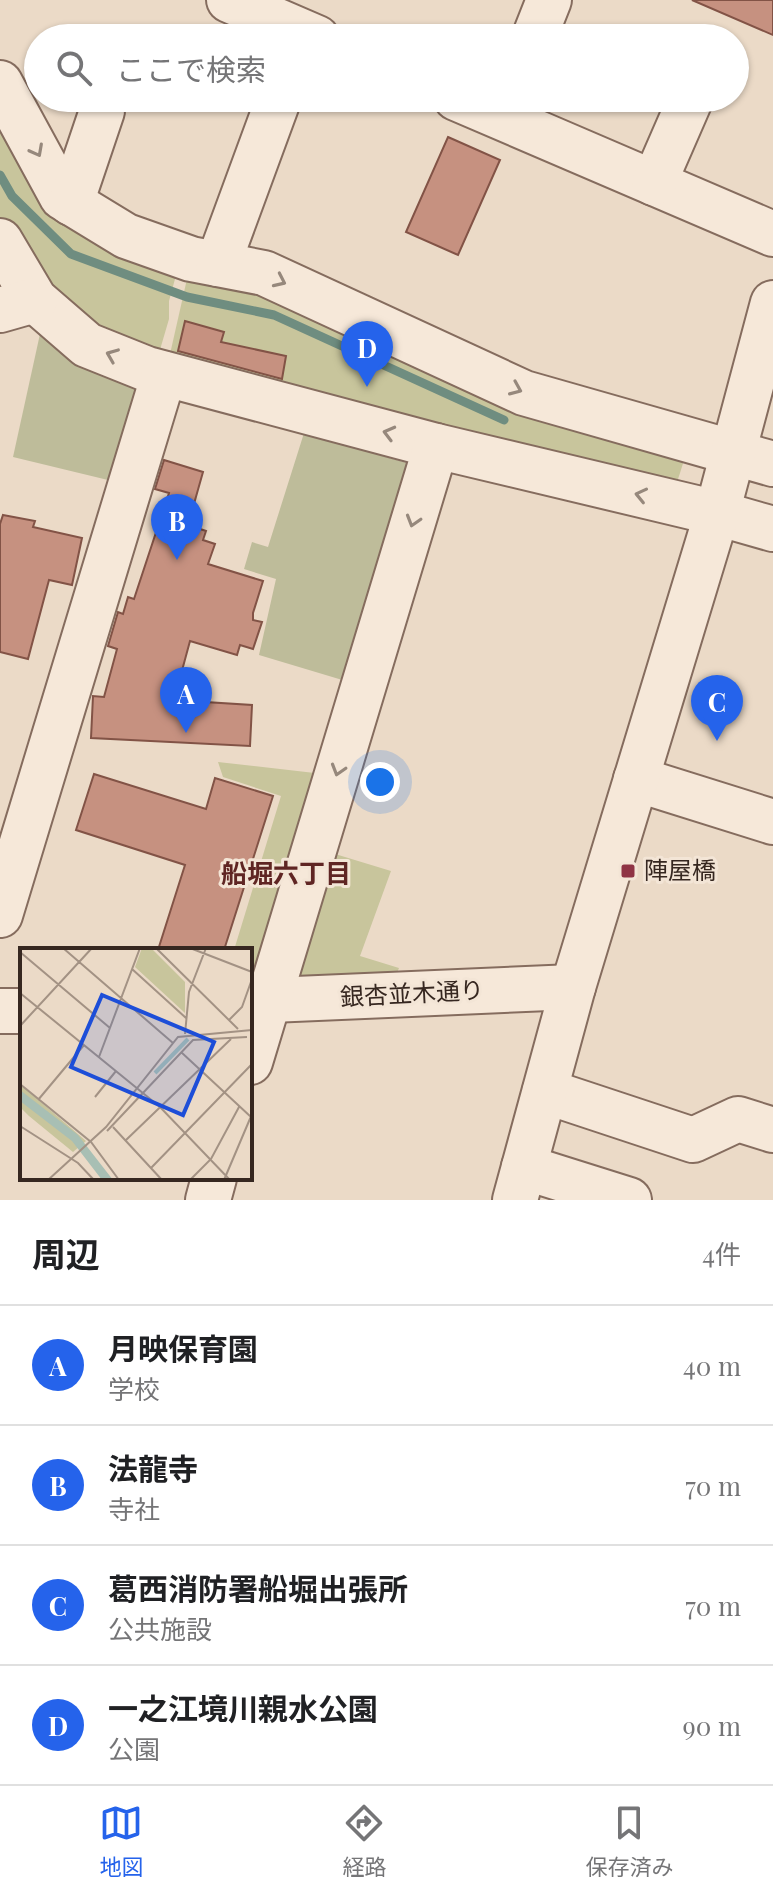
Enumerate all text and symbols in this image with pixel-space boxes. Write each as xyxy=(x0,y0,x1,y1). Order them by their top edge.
search box xyxy=(24,24,749,112)
icon: search xyxy=(52,46,96,90)
text: ここで検索 xyxy=(116,49,266,89)
one-way arrow xyxy=(27,143,43,157)
one-way arrow xyxy=(272,271,286,287)
pin: D xyxy=(341,321,393,387)
one-way arrow xyxy=(106,348,120,365)
one-way arrow xyxy=(508,379,522,395)
one-way arrow xyxy=(382,426,396,443)
one-way arrow xyxy=(635,487,649,504)
pin: B xyxy=(151,494,203,560)
one-way arrow xyxy=(406,513,422,527)
pin: A xyxy=(160,667,212,733)
pin: C xyxy=(691,675,743,741)
one-way arrow xyxy=(331,762,347,776)
your location xyxy=(360,762,400,802)
place label: 陣屋橋 xyxy=(644,853,716,885)
district label: 船堀六丁目 xyxy=(221,855,351,890)
marker: 陣屋橋 xyxy=(619,862,637,880)
inset map xyxy=(20,948,252,1180)
street label: 銀杏並木通り xyxy=(339,972,485,1012)
text: 周辺 xyxy=(32,1230,100,1276)
text: 4件 xyxy=(702,1236,741,1271)
text: 月映保育園 xyxy=(108,1328,258,1368)
text: A xyxy=(49,1348,67,1383)
text: 40 m xyxy=(683,1348,741,1383)
text: 学校 xyxy=(108,1371,160,1406)
text: 法龍寺 xyxy=(108,1448,198,1488)
text: B xyxy=(49,1468,67,1503)
text: 70 m xyxy=(685,1468,741,1503)
text: 寺社 xyxy=(108,1491,160,1526)
text: 葛西消防署船堀出張所 xyxy=(108,1568,408,1608)
text: C xyxy=(49,1588,67,1623)
text: 70 m xyxy=(685,1588,741,1623)
text: 公共施設 xyxy=(108,1611,212,1646)
text: 一之江境川親水公園 xyxy=(108,1688,378,1728)
text: D xyxy=(48,1708,68,1743)
text: 90 m xyxy=(683,1708,741,1743)
text: 公園 xyxy=(108,1731,160,1766)
tab: 地図 xyxy=(99,1801,144,1881)
tab: 経路 xyxy=(342,1801,387,1881)
tab: 保存済み xyxy=(585,1801,674,1881)

